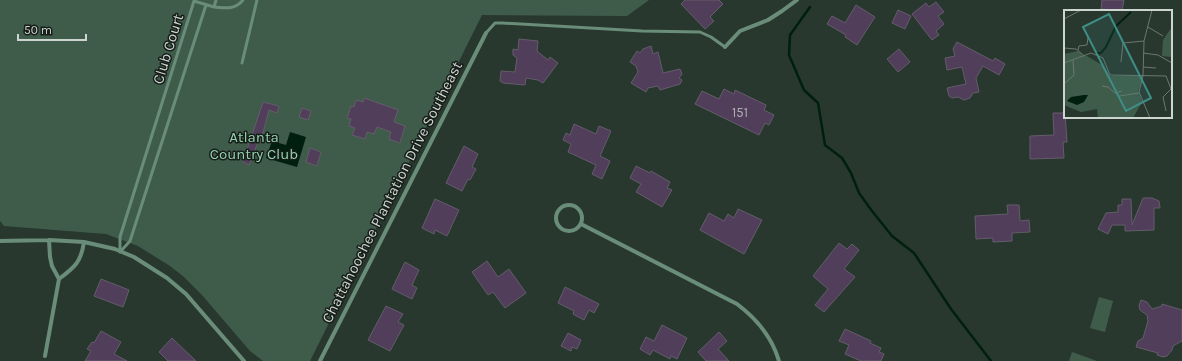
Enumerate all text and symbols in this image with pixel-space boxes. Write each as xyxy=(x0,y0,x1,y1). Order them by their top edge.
inset map xyxy=(1064,10,1172,118)
street label: Club Court xyxy=(149,11,187,86)
scale bar xyxy=(18,16,86,42)
text: 50 m xyxy=(24,23,52,37)
street label: Chattahoochee Plantation Drive Southeast xyxy=(318,58,466,326)
house number: 151 xyxy=(732,105,748,120)
park label: Atlanta Country Club xyxy=(210,128,298,163)

